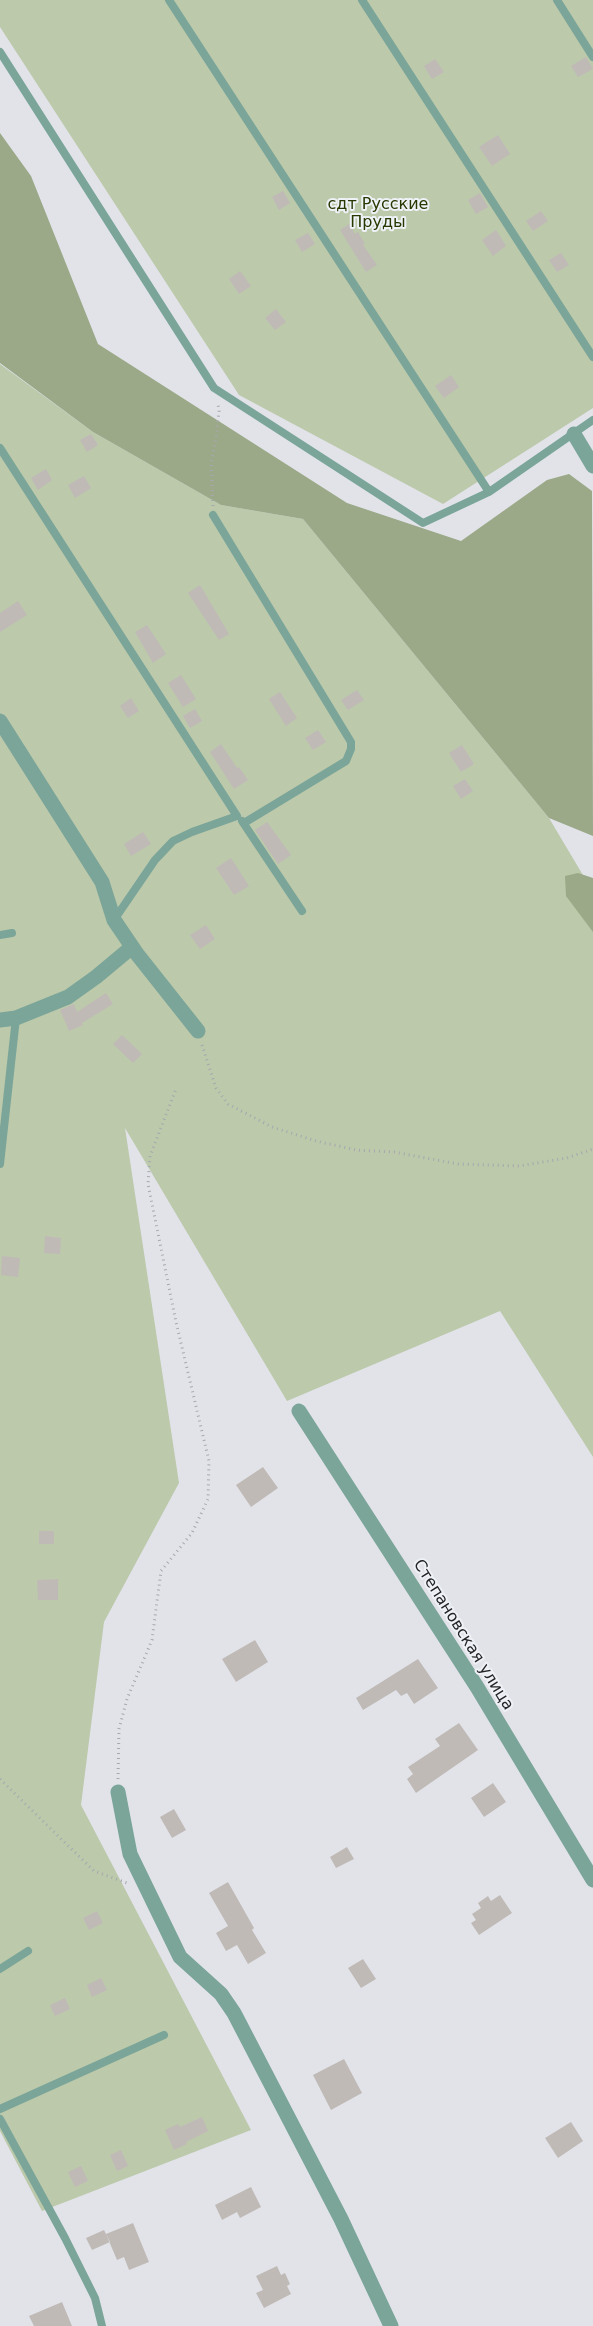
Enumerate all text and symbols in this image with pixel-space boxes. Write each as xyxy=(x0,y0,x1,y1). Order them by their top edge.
park label: сдт Русские Пруды xyxy=(328,195,428,233)
street label: Степановская улица xyxy=(409,1556,517,1714)

